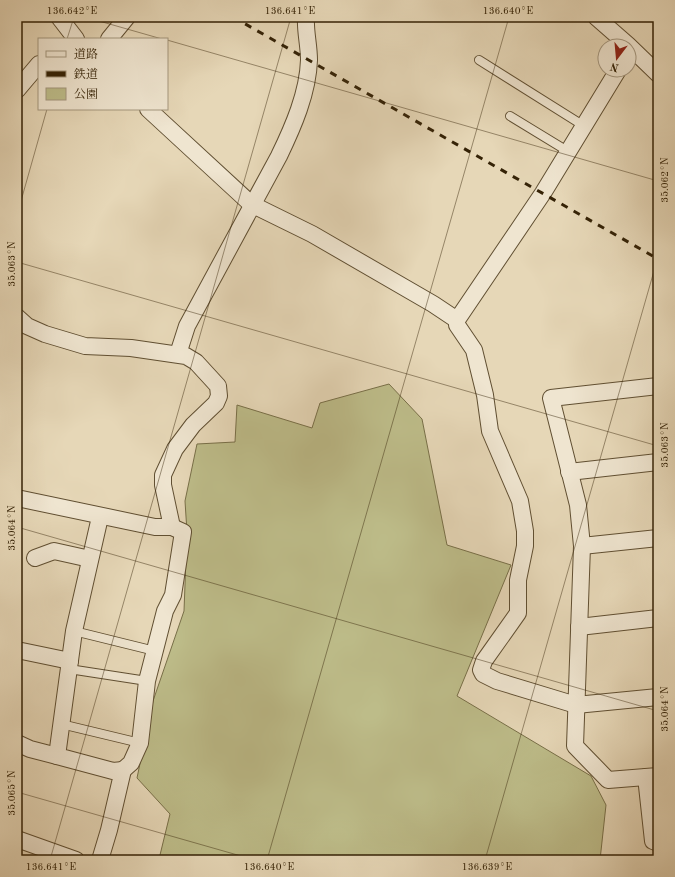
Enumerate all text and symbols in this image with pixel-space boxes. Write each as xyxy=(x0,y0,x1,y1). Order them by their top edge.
text: 136.642°E xyxy=(47,6,97,16)
text: 136.641°E xyxy=(265,6,315,16)
text: 136.640°E xyxy=(483,6,533,16)
legend xyxy=(38,38,168,110)
north arrow xyxy=(597,38,637,78)
text: 道路 xyxy=(74,47,98,61)
text: N xyxy=(609,60,620,73)
text: 鉄道 xyxy=(73,67,98,81)
text: 公園 xyxy=(74,88,98,101)
text: 35.062°N xyxy=(660,157,670,203)
text: 35.063°N xyxy=(7,241,17,287)
text: 35.063°N xyxy=(660,422,670,468)
text: 35.064°N xyxy=(7,505,17,551)
text: 35.064°N xyxy=(660,686,670,732)
text: 35.065°N xyxy=(7,770,17,816)
text: 136.641°E xyxy=(26,862,76,872)
text: 136.640°E xyxy=(244,862,294,872)
text: 136.639°E xyxy=(462,862,512,872)

